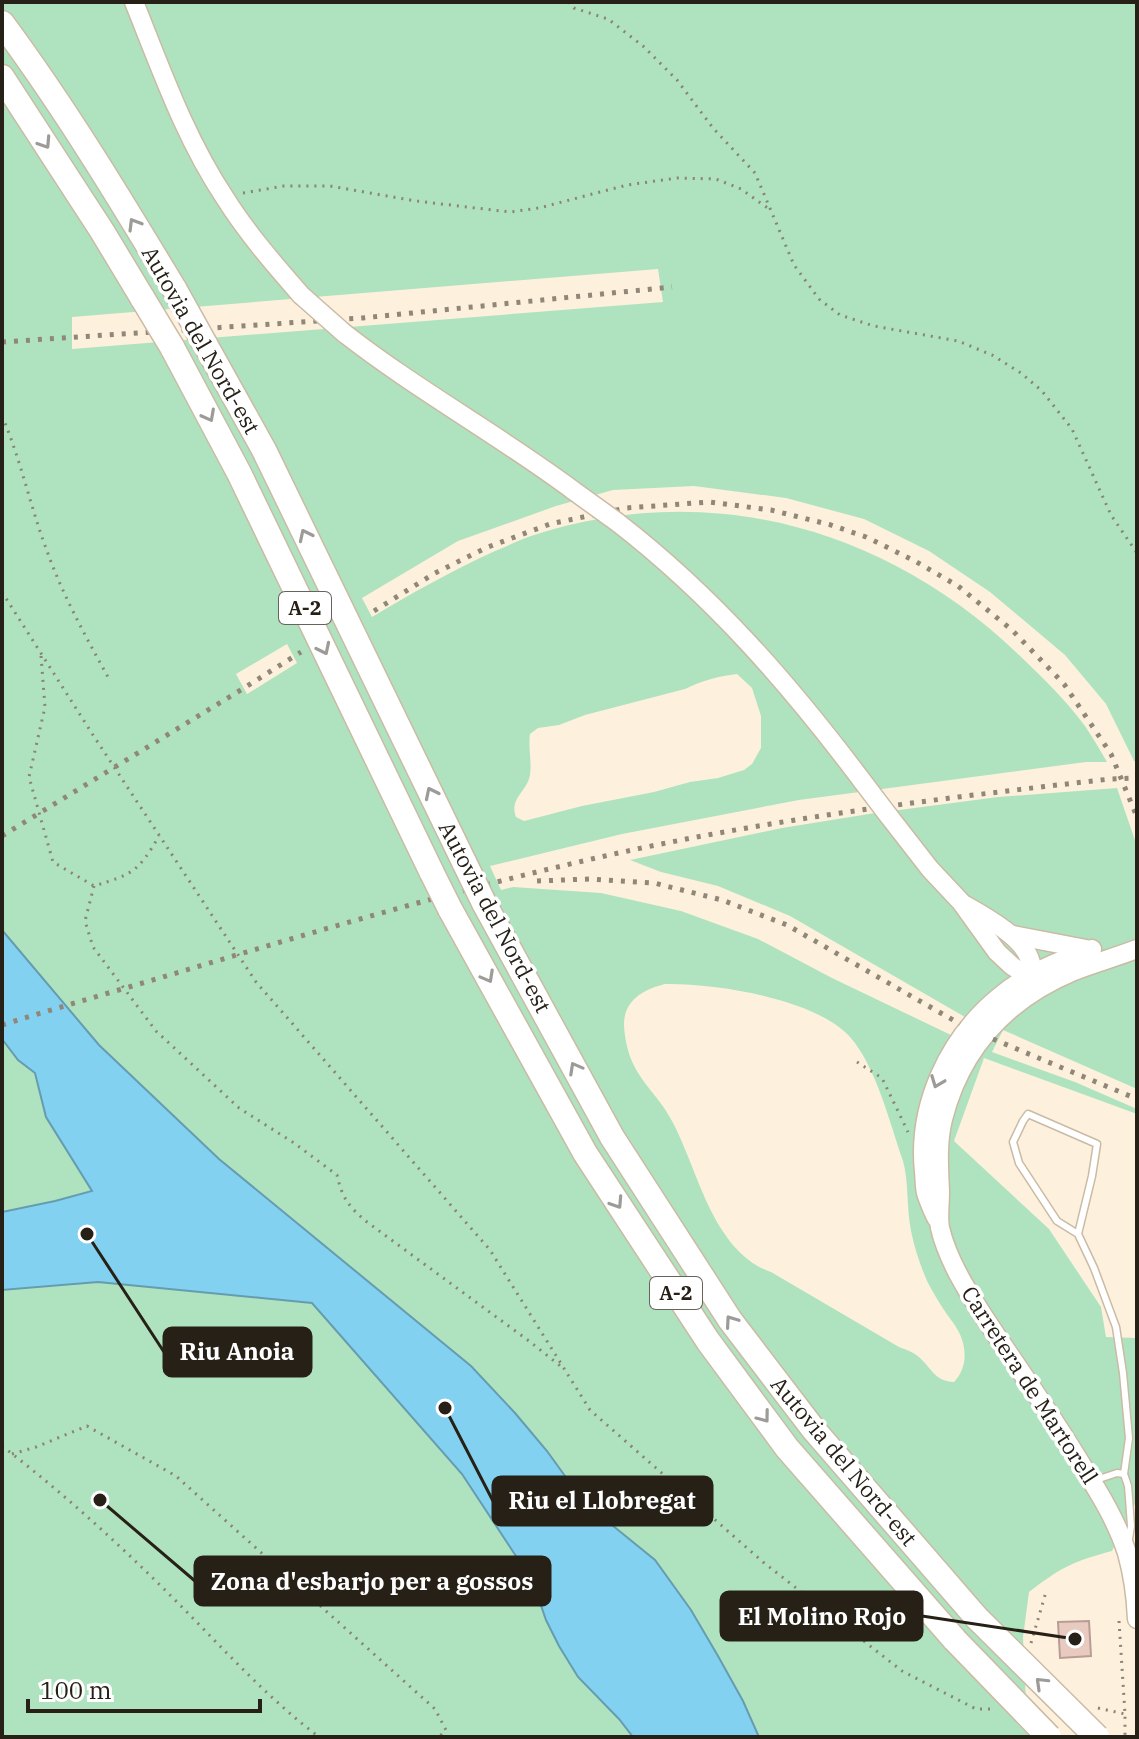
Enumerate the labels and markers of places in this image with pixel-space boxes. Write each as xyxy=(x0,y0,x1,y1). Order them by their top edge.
callout: Riu Anoia xyxy=(164,1328,311,1376)
callout: Riu el Llobregat xyxy=(493,1477,712,1525)
callout: Zona d'esbarjo per a gossos xyxy=(195,1557,550,1605)
callout: El Molino Rojo xyxy=(721,1592,922,1640)

